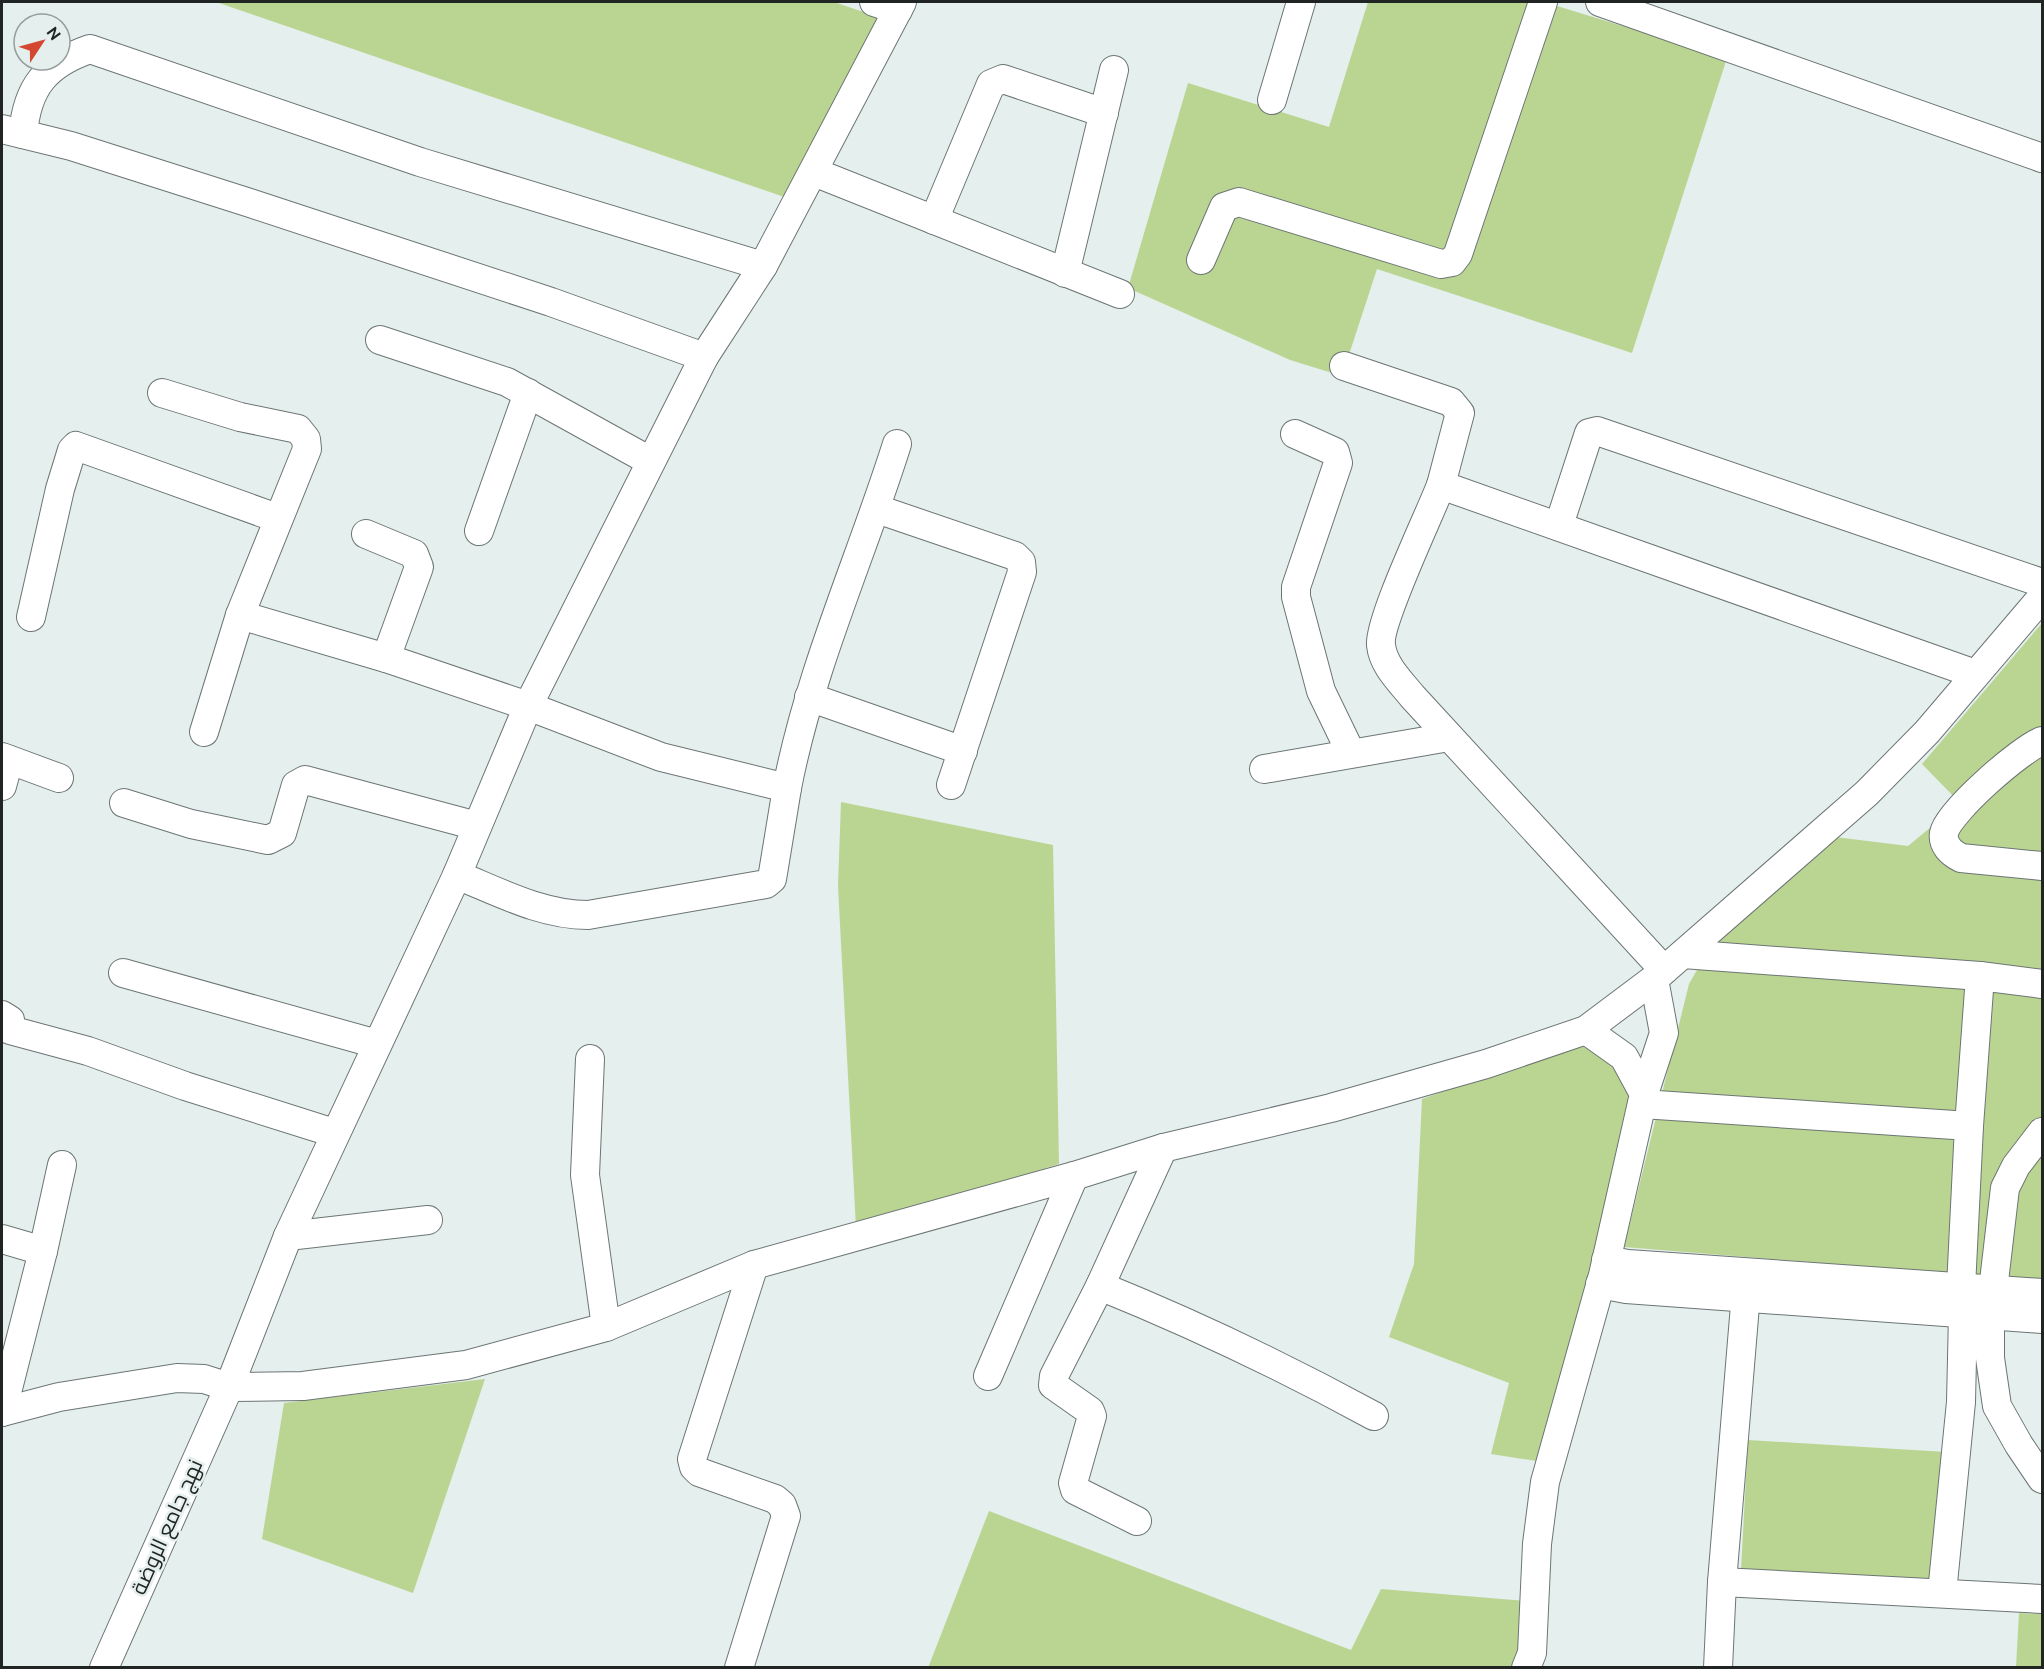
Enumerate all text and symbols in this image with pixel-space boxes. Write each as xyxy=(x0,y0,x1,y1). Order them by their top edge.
north arrow xyxy=(12,12,72,72)
text: N xyxy=(43,23,65,43)
street label: نهج جامع الروضة xyxy=(126,1455,209,1599)

